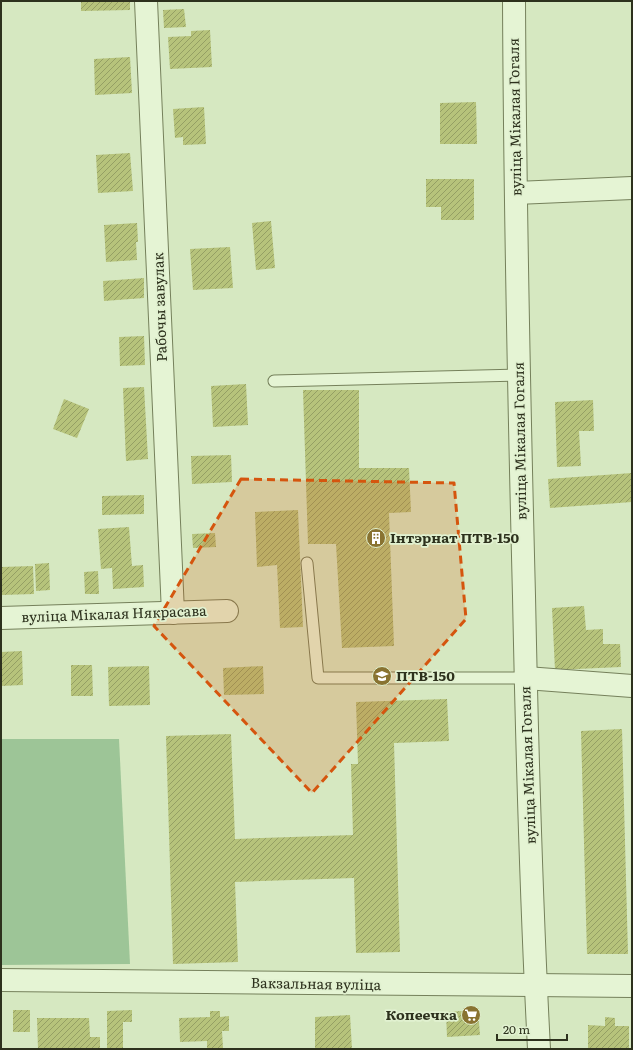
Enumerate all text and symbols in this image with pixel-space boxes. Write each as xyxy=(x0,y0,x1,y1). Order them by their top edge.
street label: вуліца Мікалая Гогаля xyxy=(503,38,525,196)
street label: Рабочы завулак xyxy=(147,251,171,362)
street label: вуліца Мікалая Гогаля xyxy=(508,362,530,520)
building icon: Інтэрнат ПТВ-150 xyxy=(365,527,387,549)
place label: Інтэрнат ПТВ-150 xyxy=(390,527,520,547)
street label: вуліца Мікалая Някрасава xyxy=(21,600,207,626)
school or university icon: ПТВ-150 xyxy=(371,665,393,687)
place label: ПТВ-150 xyxy=(396,665,455,685)
street label: вуліца Мікалая Гогаля xyxy=(514,686,540,844)
street label: Вакзальная вуліца xyxy=(251,972,382,994)
place label: Копеечка xyxy=(386,1004,458,1024)
supermarket icon: Копеечка xyxy=(460,1004,482,1026)
scale bar xyxy=(497,1016,567,1042)
text: 20 m xyxy=(503,1020,530,1038)

